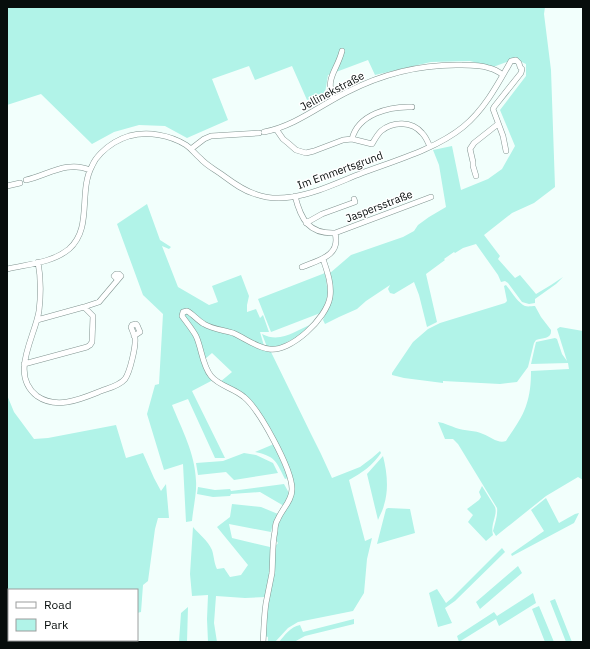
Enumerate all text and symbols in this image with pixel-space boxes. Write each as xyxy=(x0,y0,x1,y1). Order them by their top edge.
street label: Jellinekstraße xyxy=(298,68,366,114)
street label: Im Emmertsgrund xyxy=(295,148,385,192)
street label: Jaspersstraße xyxy=(343,187,415,225)
legend xyxy=(8,589,138,641)
text: Road xyxy=(44,597,72,612)
text: Park xyxy=(44,617,69,632)

